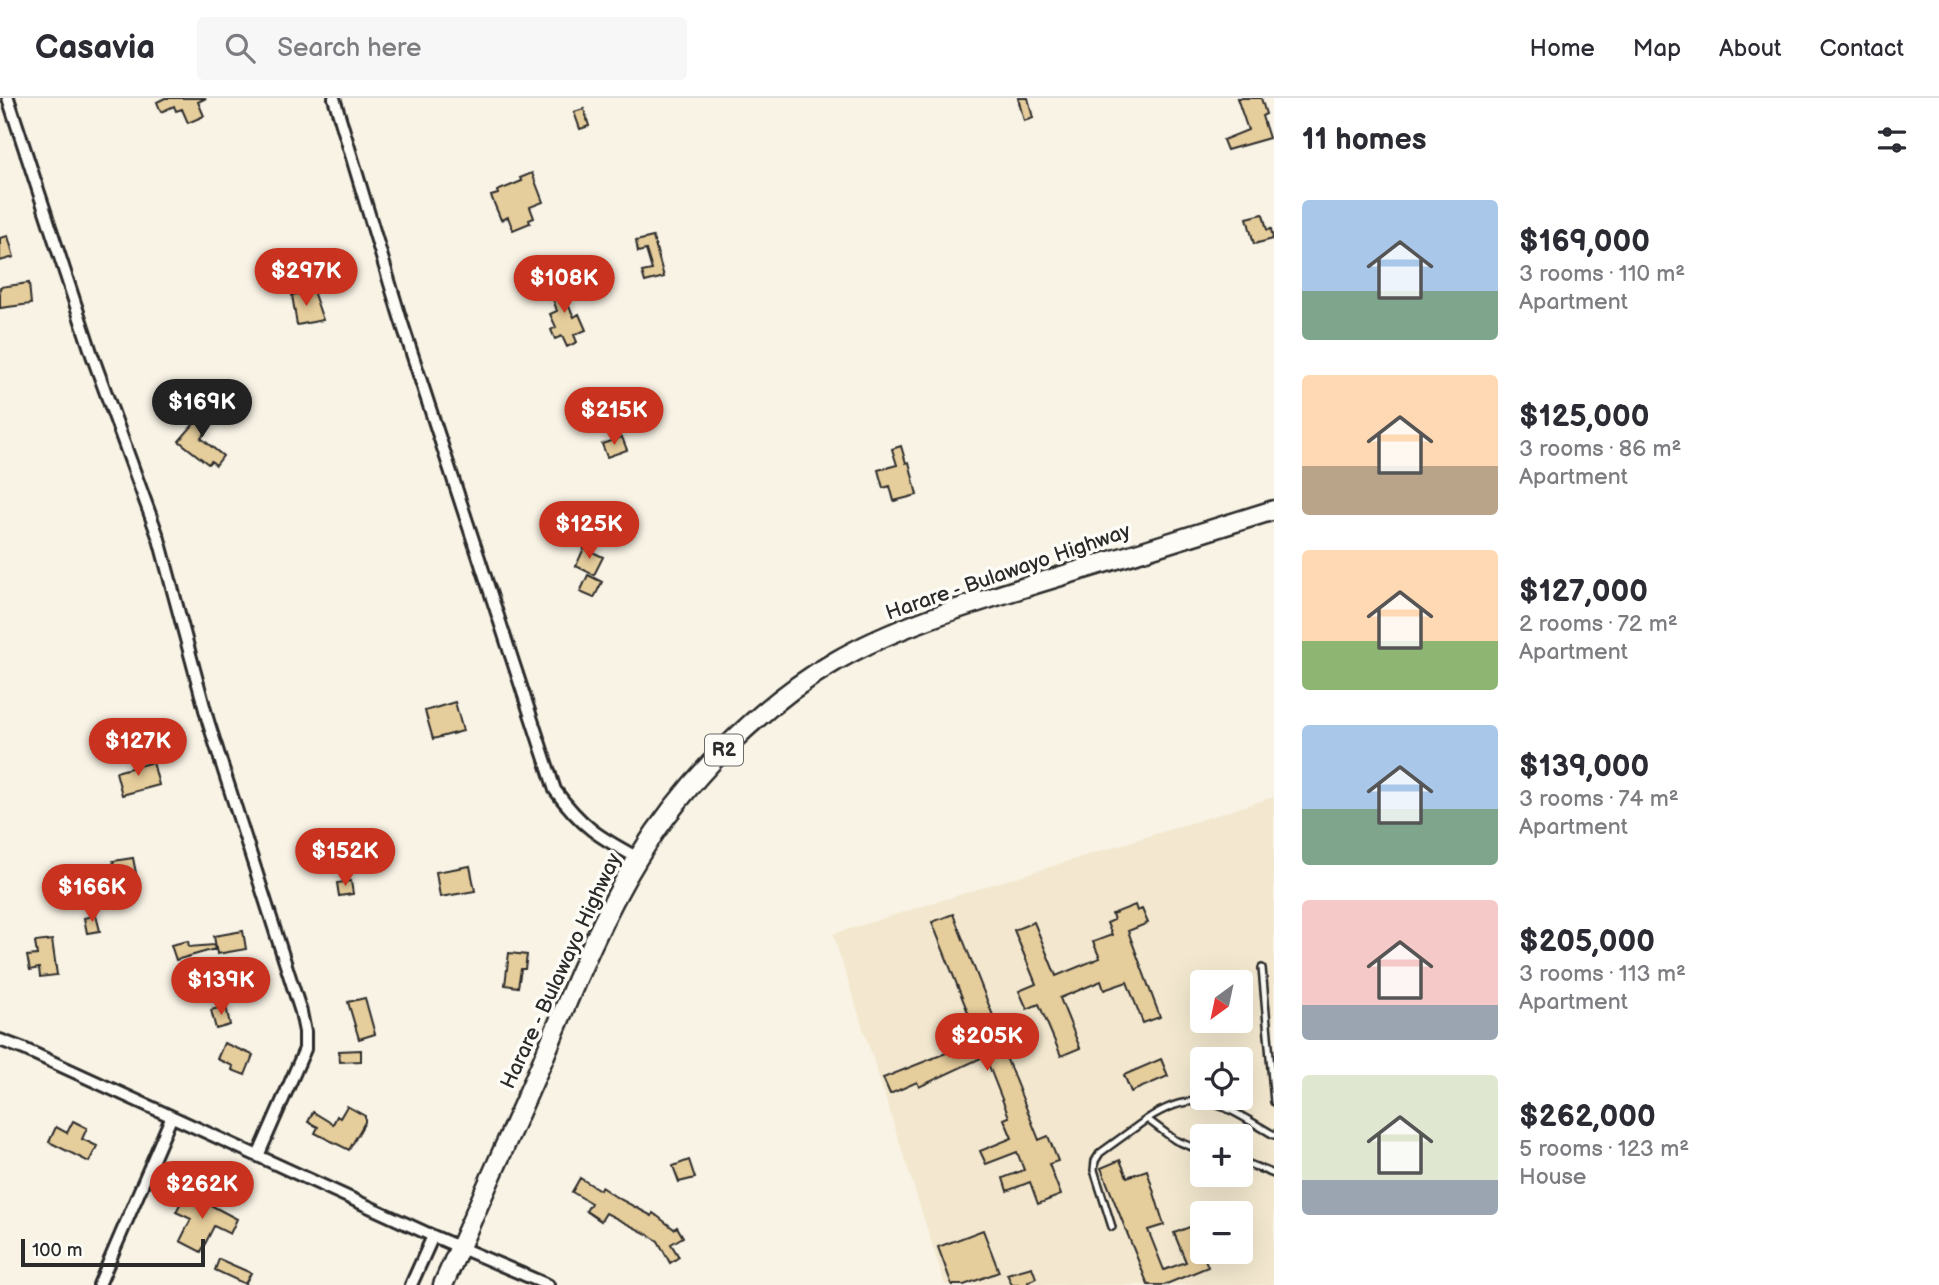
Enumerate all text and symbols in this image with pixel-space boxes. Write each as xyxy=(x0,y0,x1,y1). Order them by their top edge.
search box xyxy=(197,17,687,80)
text: Casavia xyxy=(35,28,155,68)
icon: search xyxy=(221,29,259,67)
text: Search here xyxy=(277,33,421,64)
text: Home xyxy=(1530,34,1595,63)
text: Map xyxy=(1633,34,1681,63)
text: About xyxy=(1719,34,1781,63)
text: Contact xyxy=(1819,34,1904,63)
icon: filters xyxy=(1873,121,1911,159)
text: 11 homes xyxy=(1302,122,1426,158)
text: $169,000 xyxy=(1519,224,1650,260)
icon: home xyxy=(1358,228,1442,312)
pin: $297K xyxy=(257,248,355,308)
pin: $108K xyxy=(515,256,613,315)
text: $297K xyxy=(271,257,341,285)
text: 3 rooms · 110 m² xyxy=(1519,260,1685,288)
text: $108K xyxy=(530,264,598,292)
text: Apartment xyxy=(1519,288,1628,316)
pin: $169K xyxy=(153,380,251,439)
text: $169K xyxy=(168,388,236,416)
pin: $215K xyxy=(565,388,663,447)
text: $215K xyxy=(580,396,648,424)
text: $125,000 xyxy=(1519,399,1649,435)
icon: home xyxy=(1358,403,1442,487)
text: 3 rooms · 86 m² xyxy=(1519,435,1681,463)
text: Apartment xyxy=(1519,463,1628,491)
pin: $125K xyxy=(540,502,638,561)
text: $125K xyxy=(555,510,623,538)
street label: Harare - Bulawayo Highway xyxy=(882,518,1134,626)
text: $127,000 xyxy=(1519,574,1648,610)
icon: home xyxy=(1358,578,1442,662)
text: 2 rooms · 72 m² xyxy=(1519,610,1678,638)
text: Apartment xyxy=(1519,638,1628,666)
pin: $127K xyxy=(89,718,187,778)
text: $127K xyxy=(105,727,171,755)
road number: R2 xyxy=(705,734,743,765)
text: $139,000 xyxy=(1519,749,1649,785)
icon: home xyxy=(1358,753,1442,837)
text: 3 rooms · 74 m² xyxy=(1519,785,1679,813)
text: Apartment xyxy=(1519,813,1628,841)
pin: $152K xyxy=(296,828,394,888)
text: $152K xyxy=(311,837,379,865)
street label: Harare - Bulawayo Highway xyxy=(495,849,627,1093)
pin: $166K xyxy=(43,864,141,924)
text: $166K xyxy=(58,873,126,901)
text: $205,000 xyxy=(1519,924,1655,960)
icon: home xyxy=(1358,928,1442,1012)
pin: $139K xyxy=(172,958,270,1017)
text: 3 rooms · 113 m² xyxy=(1519,960,1686,988)
text: $139K xyxy=(187,966,255,994)
north arrow xyxy=(1190,970,1253,1032)
map controls xyxy=(1190,970,1253,1264)
text: Apartment xyxy=(1519,988,1628,1016)
pin: $205K xyxy=(938,1014,1036,1073)
text: $205K xyxy=(951,1022,1023,1050)
button: locate xyxy=(1190,1047,1253,1110)
text: $262,000 xyxy=(1519,1099,1656,1135)
icon: home xyxy=(1358,1103,1442,1187)
button: + xyxy=(1190,1124,1253,1187)
text: 5 rooms · 123 m² xyxy=(1519,1135,1689,1163)
pin: $262K xyxy=(153,1162,251,1221)
text: House xyxy=(1519,1163,1586,1191)
text: $262K xyxy=(166,1170,238,1198)
button: − xyxy=(1190,1201,1253,1264)
scale bar xyxy=(21,1236,205,1268)
text: 100 m xyxy=(32,1239,83,1262)

